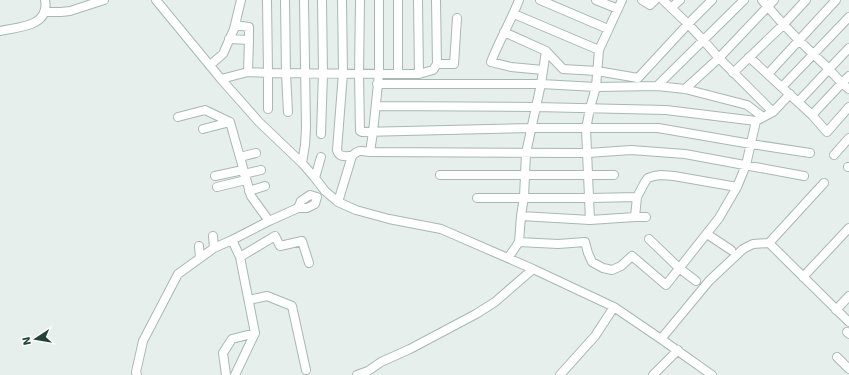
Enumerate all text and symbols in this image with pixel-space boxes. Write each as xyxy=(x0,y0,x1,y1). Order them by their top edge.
north arrow xyxy=(16,319,56,359)
text: N xyxy=(20,336,34,346)

